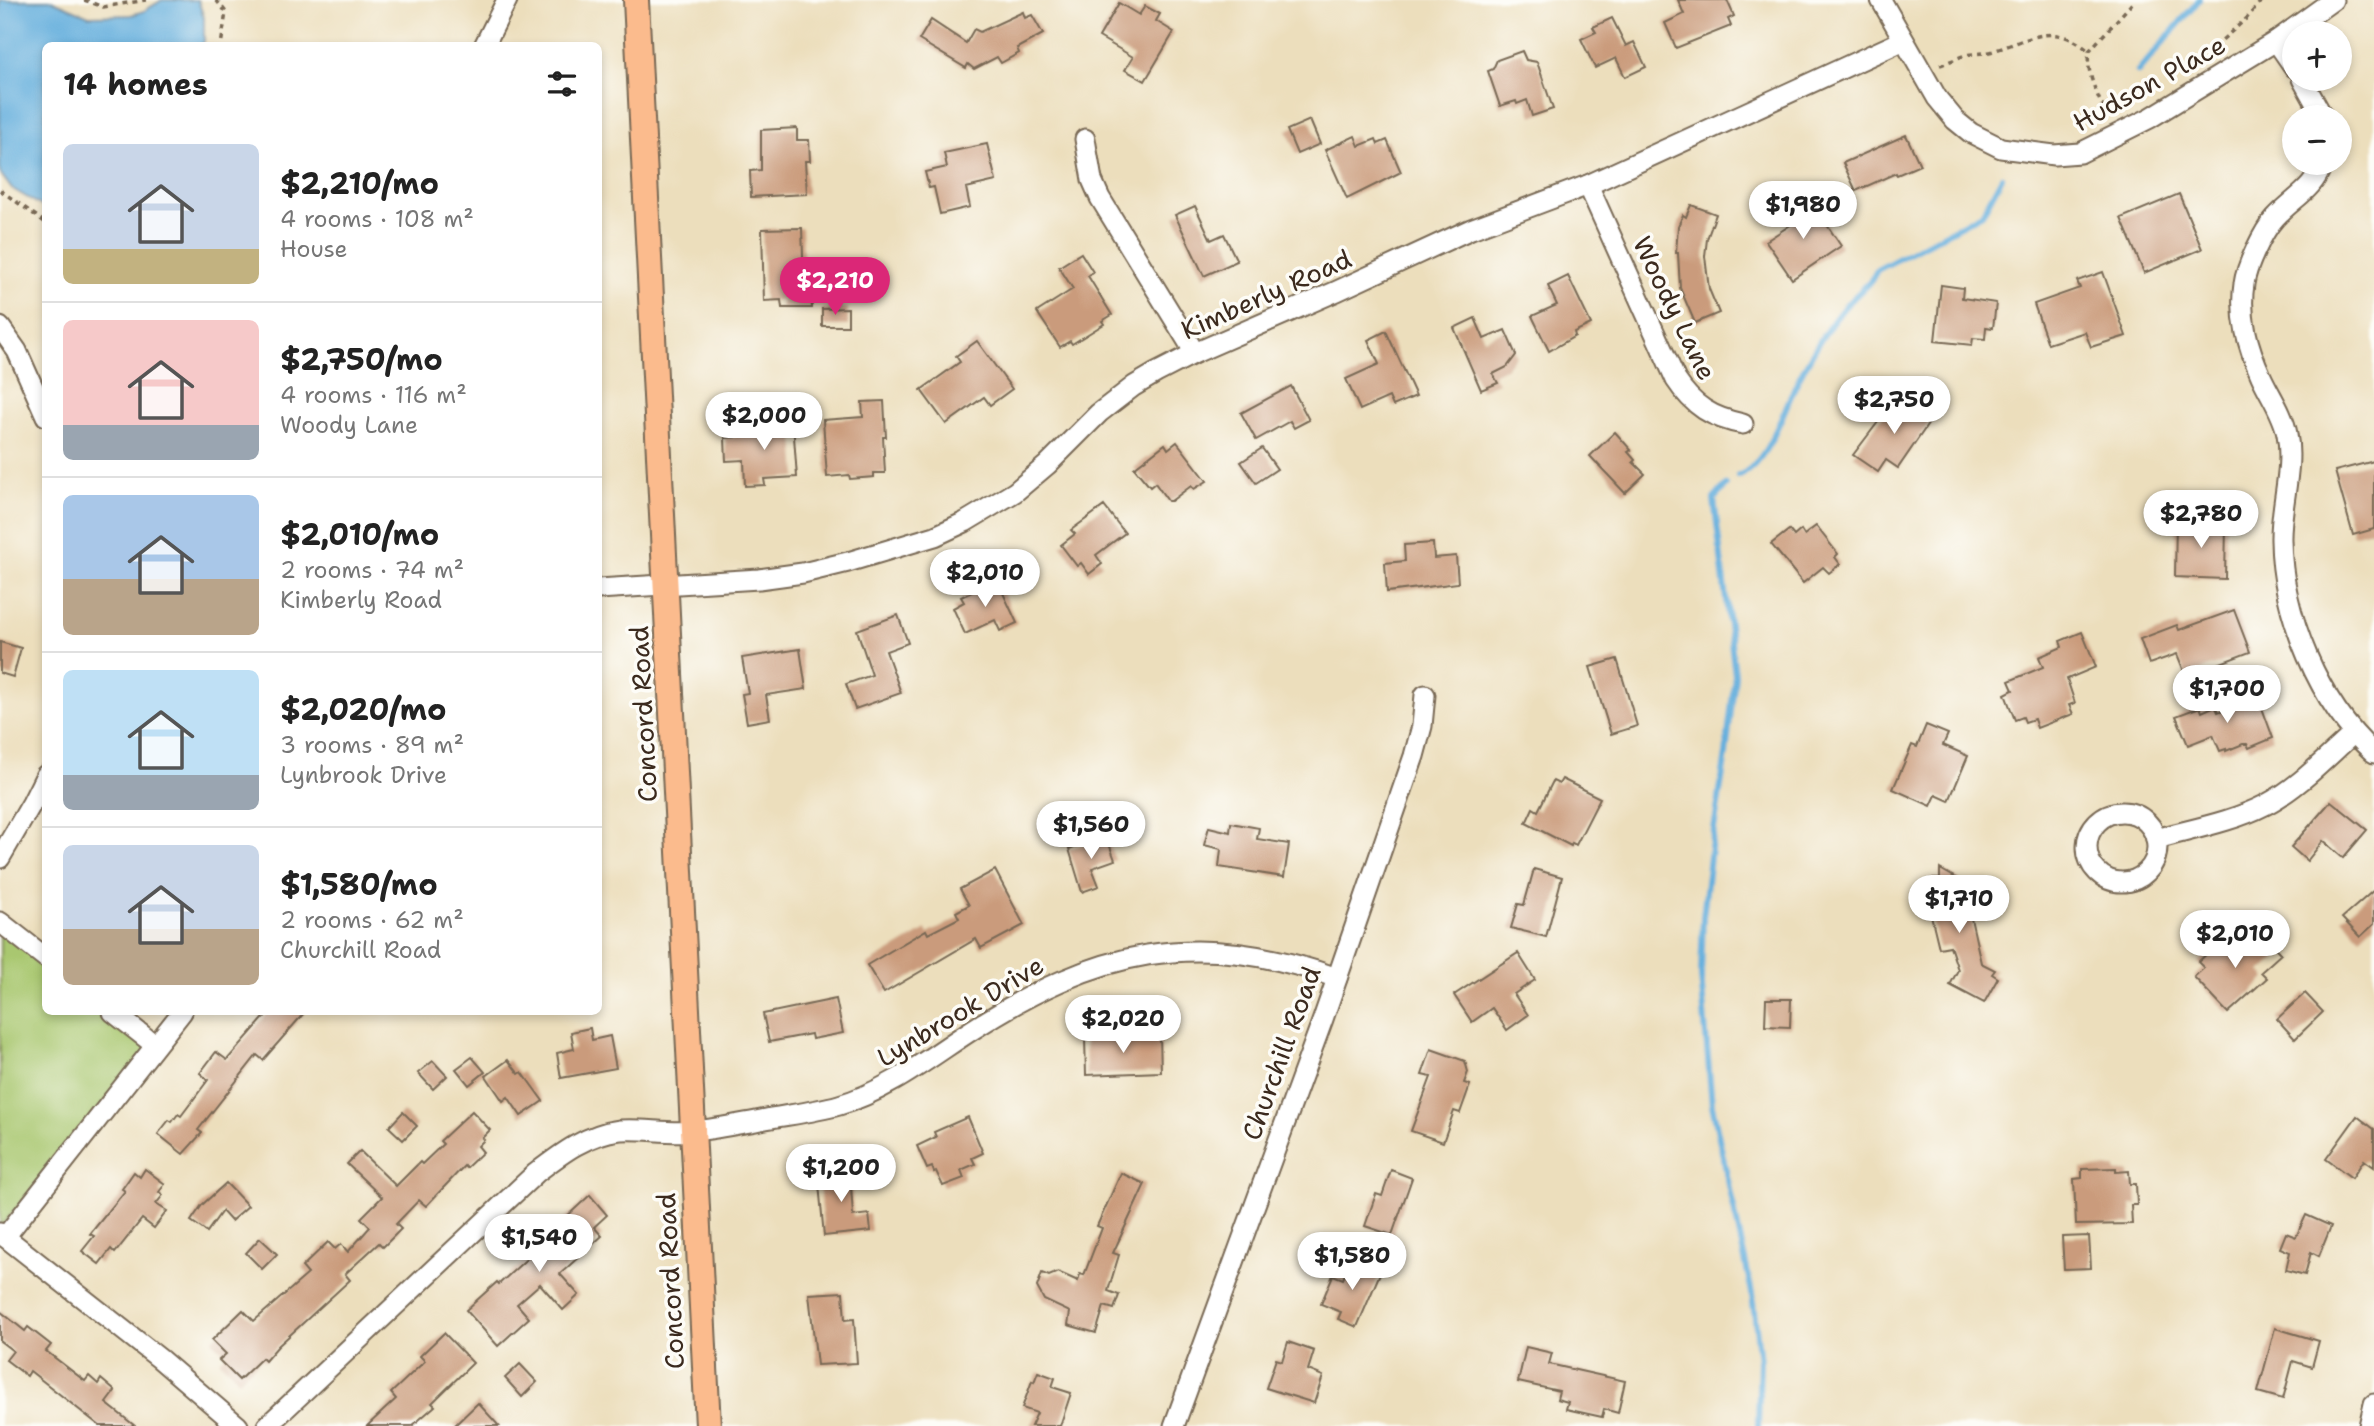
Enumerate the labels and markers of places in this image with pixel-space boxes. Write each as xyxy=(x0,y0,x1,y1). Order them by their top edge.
pin: $1,980 xyxy=(1746,182,1860,241)
pin: $2,210 xyxy=(778,258,892,317)
pin: $2,750 xyxy=(1837,376,1951,436)
pin: $2,000 xyxy=(707,392,821,452)
pin: $2,780 xyxy=(2144,490,2258,550)
pin: $2,010 xyxy=(928,550,1042,609)
pin: $1,700 xyxy=(2170,666,2284,725)
pin: $1,560 xyxy=(1034,802,1148,861)
pin: $1,710 xyxy=(1902,876,2016,935)
pin: $2,010 xyxy=(2178,911,2292,970)
pin: $2,020 xyxy=(1066,996,1180,1055)
pin: $1,200 xyxy=(784,1144,898,1204)
pin: $1,540 xyxy=(482,1214,596,1274)
pin: $1,580 xyxy=(1295,1232,1409,1292)

